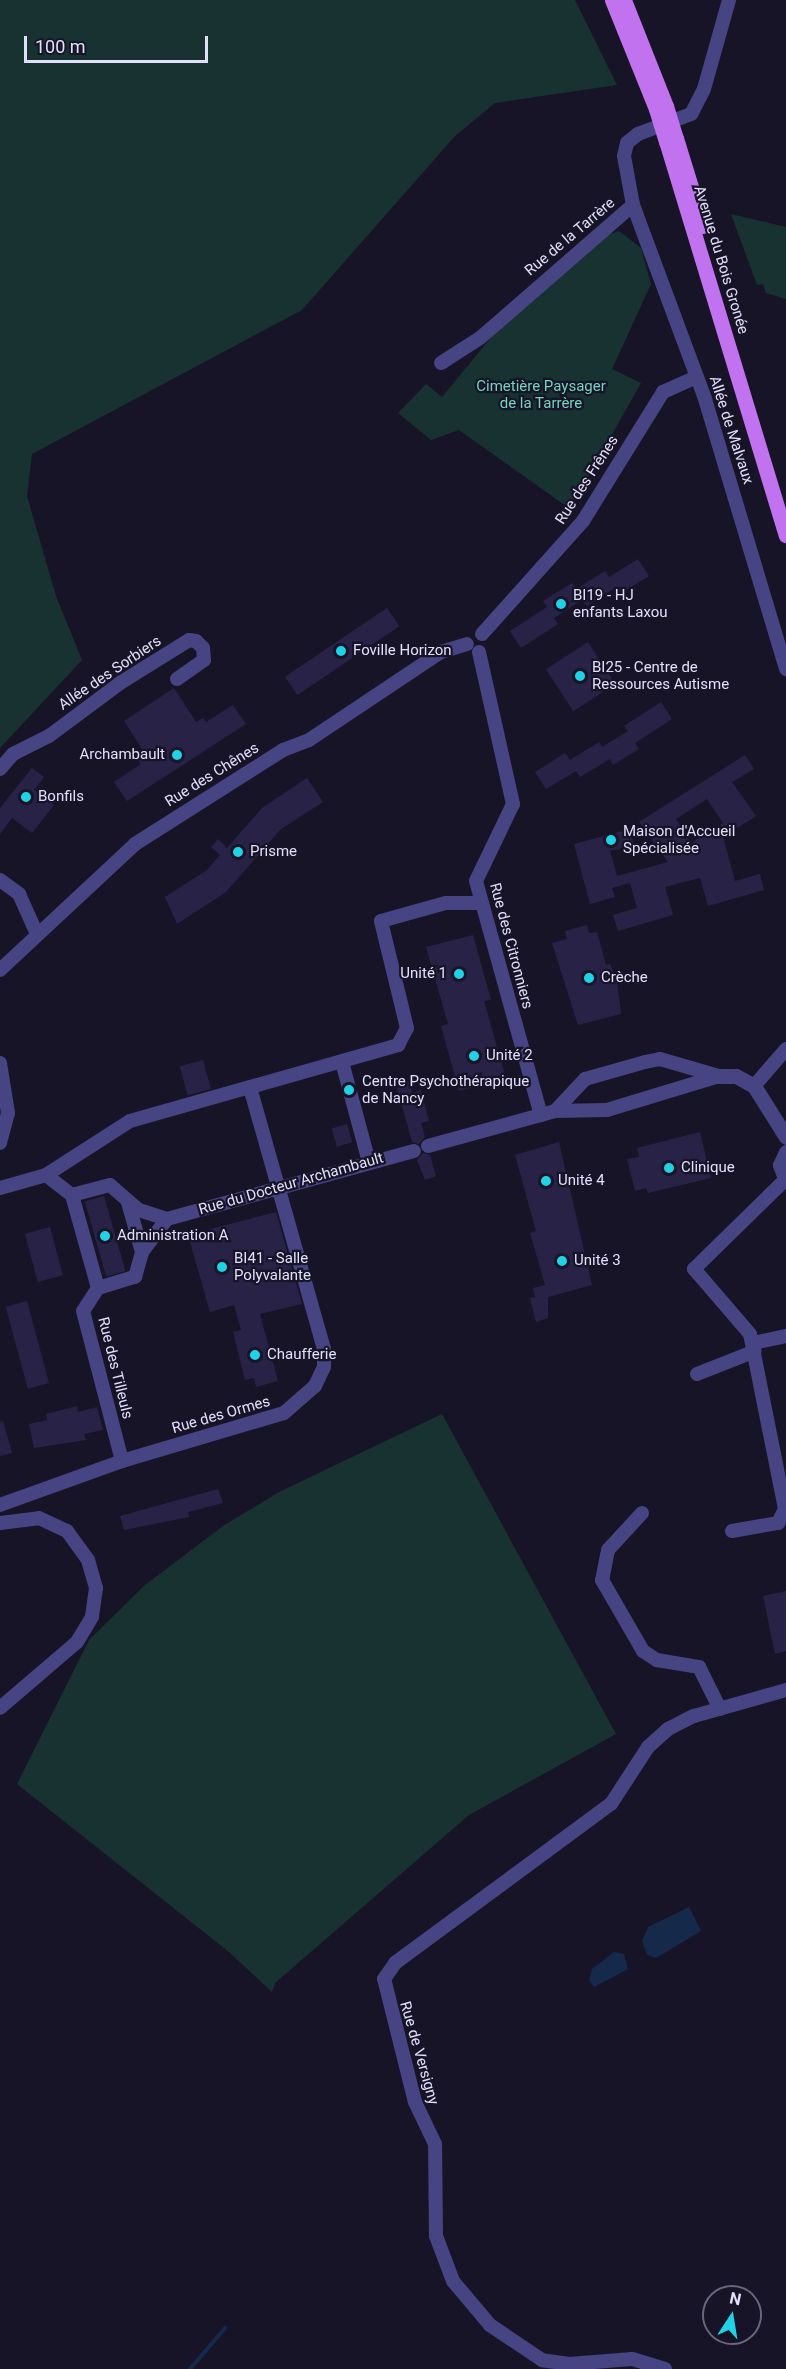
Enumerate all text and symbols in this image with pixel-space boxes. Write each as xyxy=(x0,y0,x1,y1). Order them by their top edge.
scale bar xyxy=(27,24,212,62)
text: 100 m xyxy=(35,36,86,57)
street label: Avenue du Bois Gronée xyxy=(690,184,752,336)
street label: Rue de la Tarrère xyxy=(521,194,619,280)
street label: Allée de Malvaux xyxy=(705,374,757,486)
park label: Cimetière Paysager de la Tarrère xyxy=(476,377,606,412)
street label: Rue des Frênes xyxy=(552,432,622,528)
place label: BI19 - HJ enfants Laxou xyxy=(573,586,668,621)
marker: BI19 - HJ enfants Laxou xyxy=(554,597,568,611)
street label: Allée des Sorbiers xyxy=(55,632,165,714)
place label: Foville Horizon xyxy=(353,642,452,660)
marker: Foville Horizon xyxy=(334,644,348,658)
place label: BI25 - Centre de Ressources Autisme xyxy=(592,658,729,693)
marker: BI25 - Centre de Ressources Autisme xyxy=(573,669,587,683)
street label: Rue des Chênes xyxy=(162,739,262,811)
place label: Archambault xyxy=(79,746,165,764)
marker: Archambault xyxy=(170,748,184,762)
place label: Bonfils xyxy=(38,788,84,806)
marker: Bonfils xyxy=(19,790,33,804)
place label: Maison d'Accueil Spécialisée xyxy=(623,822,735,857)
marker: Maison d'Accueil Spécialisée xyxy=(604,833,618,847)
place label: Prisme xyxy=(250,843,297,861)
marker: Prisme xyxy=(231,845,245,859)
street label: Rue des Citronniers xyxy=(486,881,536,1011)
place label: Unité 1 xyxy=(400,965,447,983)
marker: Unité 1 xyxy=(452,967,466,981)
place label: Crèche xyxy=(601,969,648,987)
marker: Crèche xyxy=(582,971,596,985)
place label: Unité 2 xyxy=(486,1047,533,1065)
marker: Unité 2 xyxy=(467,1049,481,1063)
place label: Centre Psychothérapique de Nancy xyxy=(362,1072,529,1107)
marker: Centre Psychothérapique de Nancy xyxy=(340,1081,358,1099)
street label: Rue du Docteur Archambault xyxy=(197,1149,385,1219)
place label: Clinique xyxy=(681,1159,735,1177)
marker: Clinique xyxy=(662,1161,676,1175)
place label: Unité 4 xyxy=(558,1172,605,1190)
marker: Unité 4 xyxy=(539,1174,553,1188)
place label: Administration A xyxy=(117,1227,228,1245)
marker: Administration A xyxy=(98,1229,112,1243)
place label: BI41 - Salle Polyvalante xyxy=(234,1249,311,1284)
place label: Unité 3 xyxy=(574,1252,621,1270)
marker: Unité 3 xyxy=(555,1254,569,1268)
marker: BI41 - Salle Polyvalante xyxy=(215,1260,229,1274)
street label: Rue des Tilleuls xyxy=(94,1315,136,1421)
place label: Chaufferie xyxy=(267,1346,336,1364)
marker: Chaufferie xyxy=(248,1348,262,1362)
street label: Rue des Ormes xyxy=(170,1392,272,1438)
street label: Rue de Versigny xyxy=(396,1999,442,2107)
north arrow xyxy=(702,2285,762,2345)
text: N xyxy=(728,2288,743,2309)

